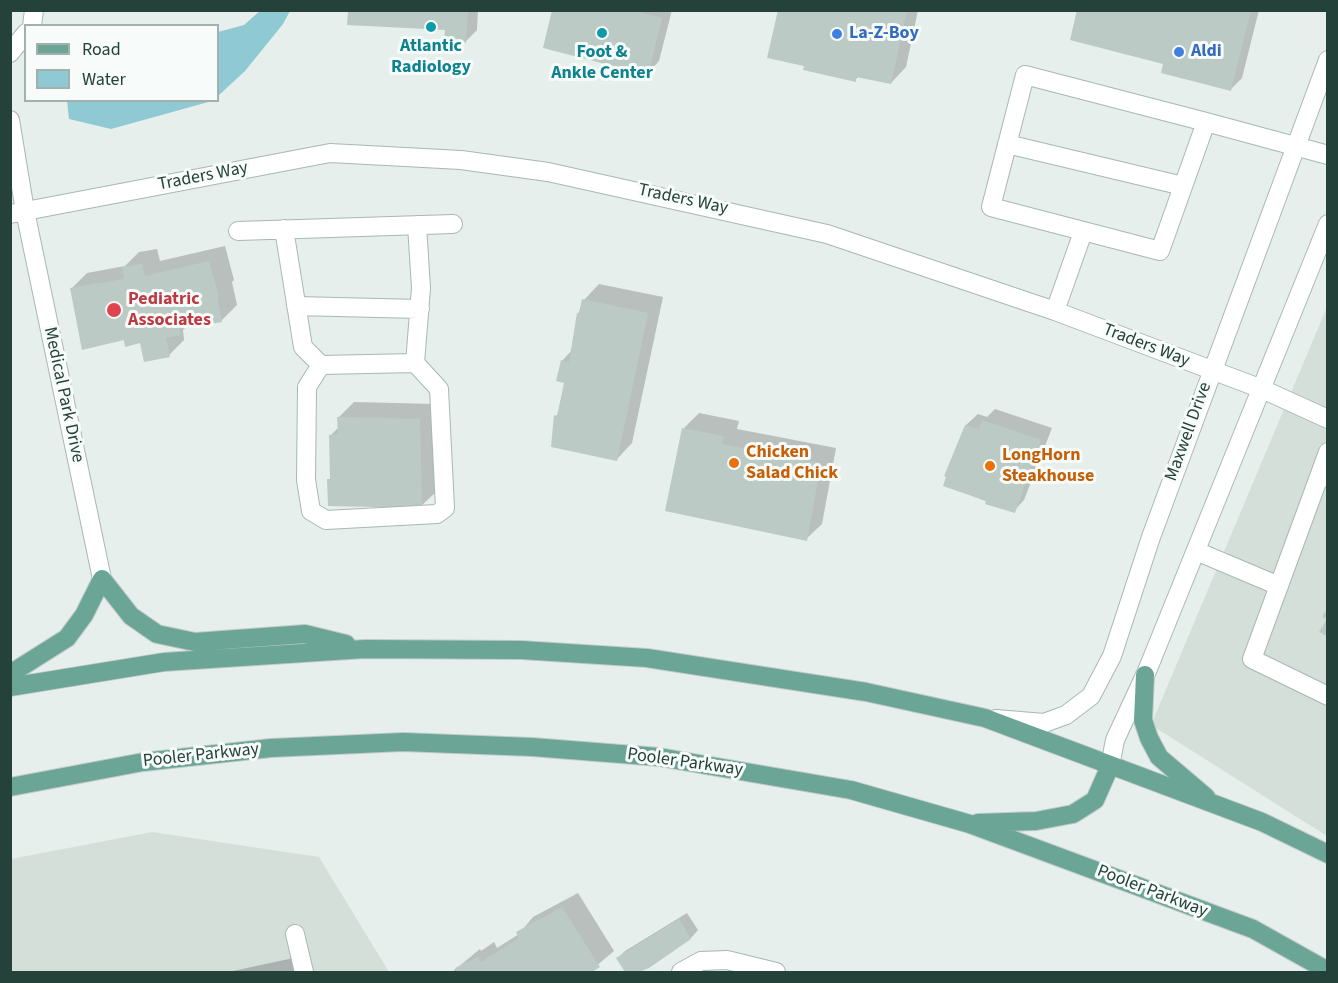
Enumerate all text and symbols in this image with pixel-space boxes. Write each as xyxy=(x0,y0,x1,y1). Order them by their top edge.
marker: Atlantic Radiology xyxy=(424,20,438,34)
place label: La-Z-Boy xyxy=(849,23,919,45)
legend xyxy=(24,24,219,102)
marker: Foot & Ankle Center xyxy=(595,26,609,40)
marker: La-Z-Boy xyxy=(830,27,844,41)
place label: Atlantic Radiology xyxy=(391,36,471,78)
text: Road xyxy=(82,37,121,62)
place label: Aldi xyxy=(1191,41,1222,63)
place label: Foot & Ankle Center xyxy=(551,42,653,84)
marker: Aldi xyxy=(1172,45,1186,59)
text: Water xyxy=(82,67,126,92)
street label: Traders Way xyxy=(156,158,250,196)
street label: Traders Way xyxy=(636,180,730,220)
place label: Pediatric Associates xyxy=(128,289,211,332)
marker: Pediatric Associates xyxy=(105,301,123,319)
street label: Traders Way xyxy=(1100,320,1192,372)
street label: Medical Park Drive xyxy=(38,325,88,465)
street label: Maxwell Drive xyxy=(1161,380,1217,484)
place label: Chicken Salad Chick xyxy=(746,442,838,484)
place label: LongHorn Steakhouse xyxy=(1002,445,1094,488)
marker: Chicken Salad Chick xyxy=(727,456,741,470)
marker: LongHorn Steakhouse xyxy=(983,459,997,473)
street label: Pooler Parkway xyxy=(142,739,260,773)
street label: Pooler Parkway xyxy=(626,744,744,782)
street label: Pooler Parkway xyxy=(1094,861,1210,923)

